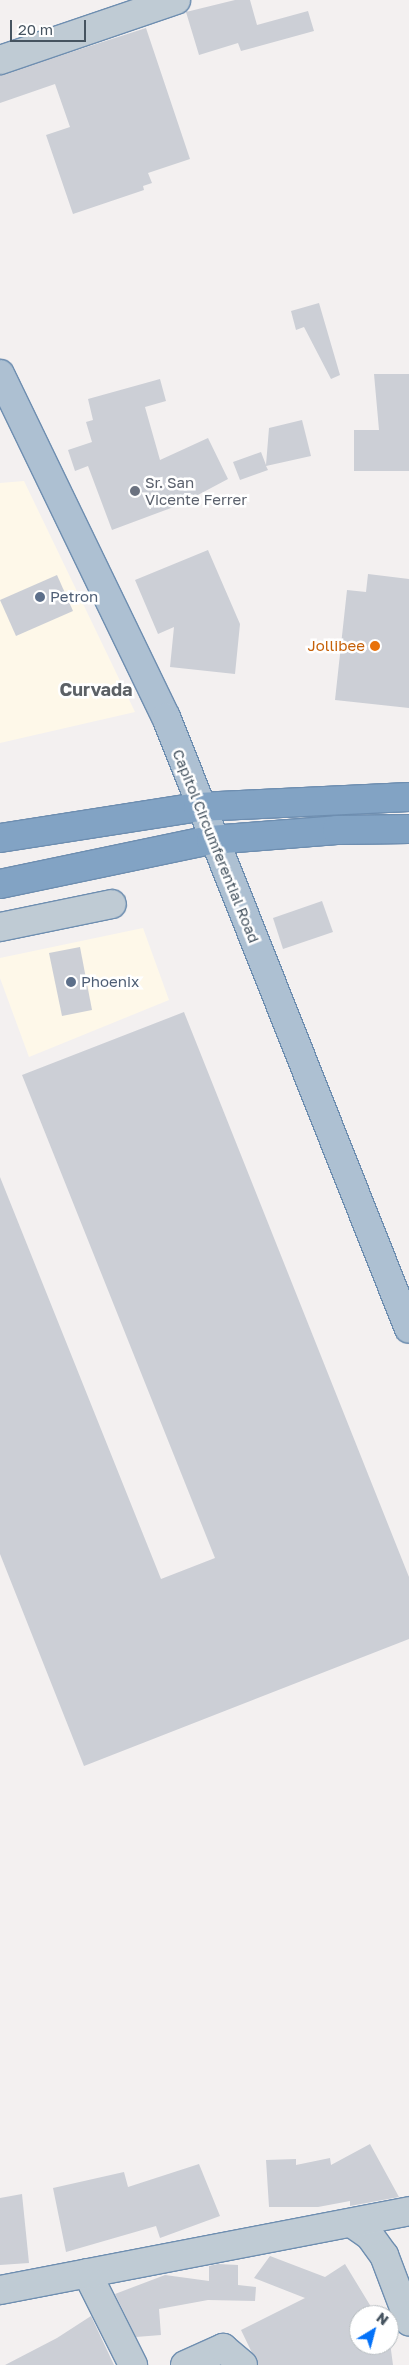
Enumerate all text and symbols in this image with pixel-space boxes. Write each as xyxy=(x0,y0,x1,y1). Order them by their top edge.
scale bar xyxy=(12,10,89,42)
text: 20 m xyxy=(18,20,53,38)
place label: Sr. San Vicente Ferrer xyxy=(145,473,247,508)
marker: Sr. San Vicente Ferrer xyxy=(129,485,141,497)
place label: Petron xyxy=(50,588,98,606)
marker: Petron xyxy=(34,591,46,603)
place label: Jollibee xyxy=(307,637,365,655)
marker: Jollibee xyxy=(369,640,381,652)
district label: Curvada xyxy=(59,678,133,700)
street label: Capitol Circumferential Road xyxy=(169,747,263,945)
place label: Phoenix xyxy=(81,973,139,991)
marker: Phoenix xyxy=(65,976,77,988)
north arrow xyxy=(349,2305,399,2355)
text: N xyxy=(373,2308,392,2328)

